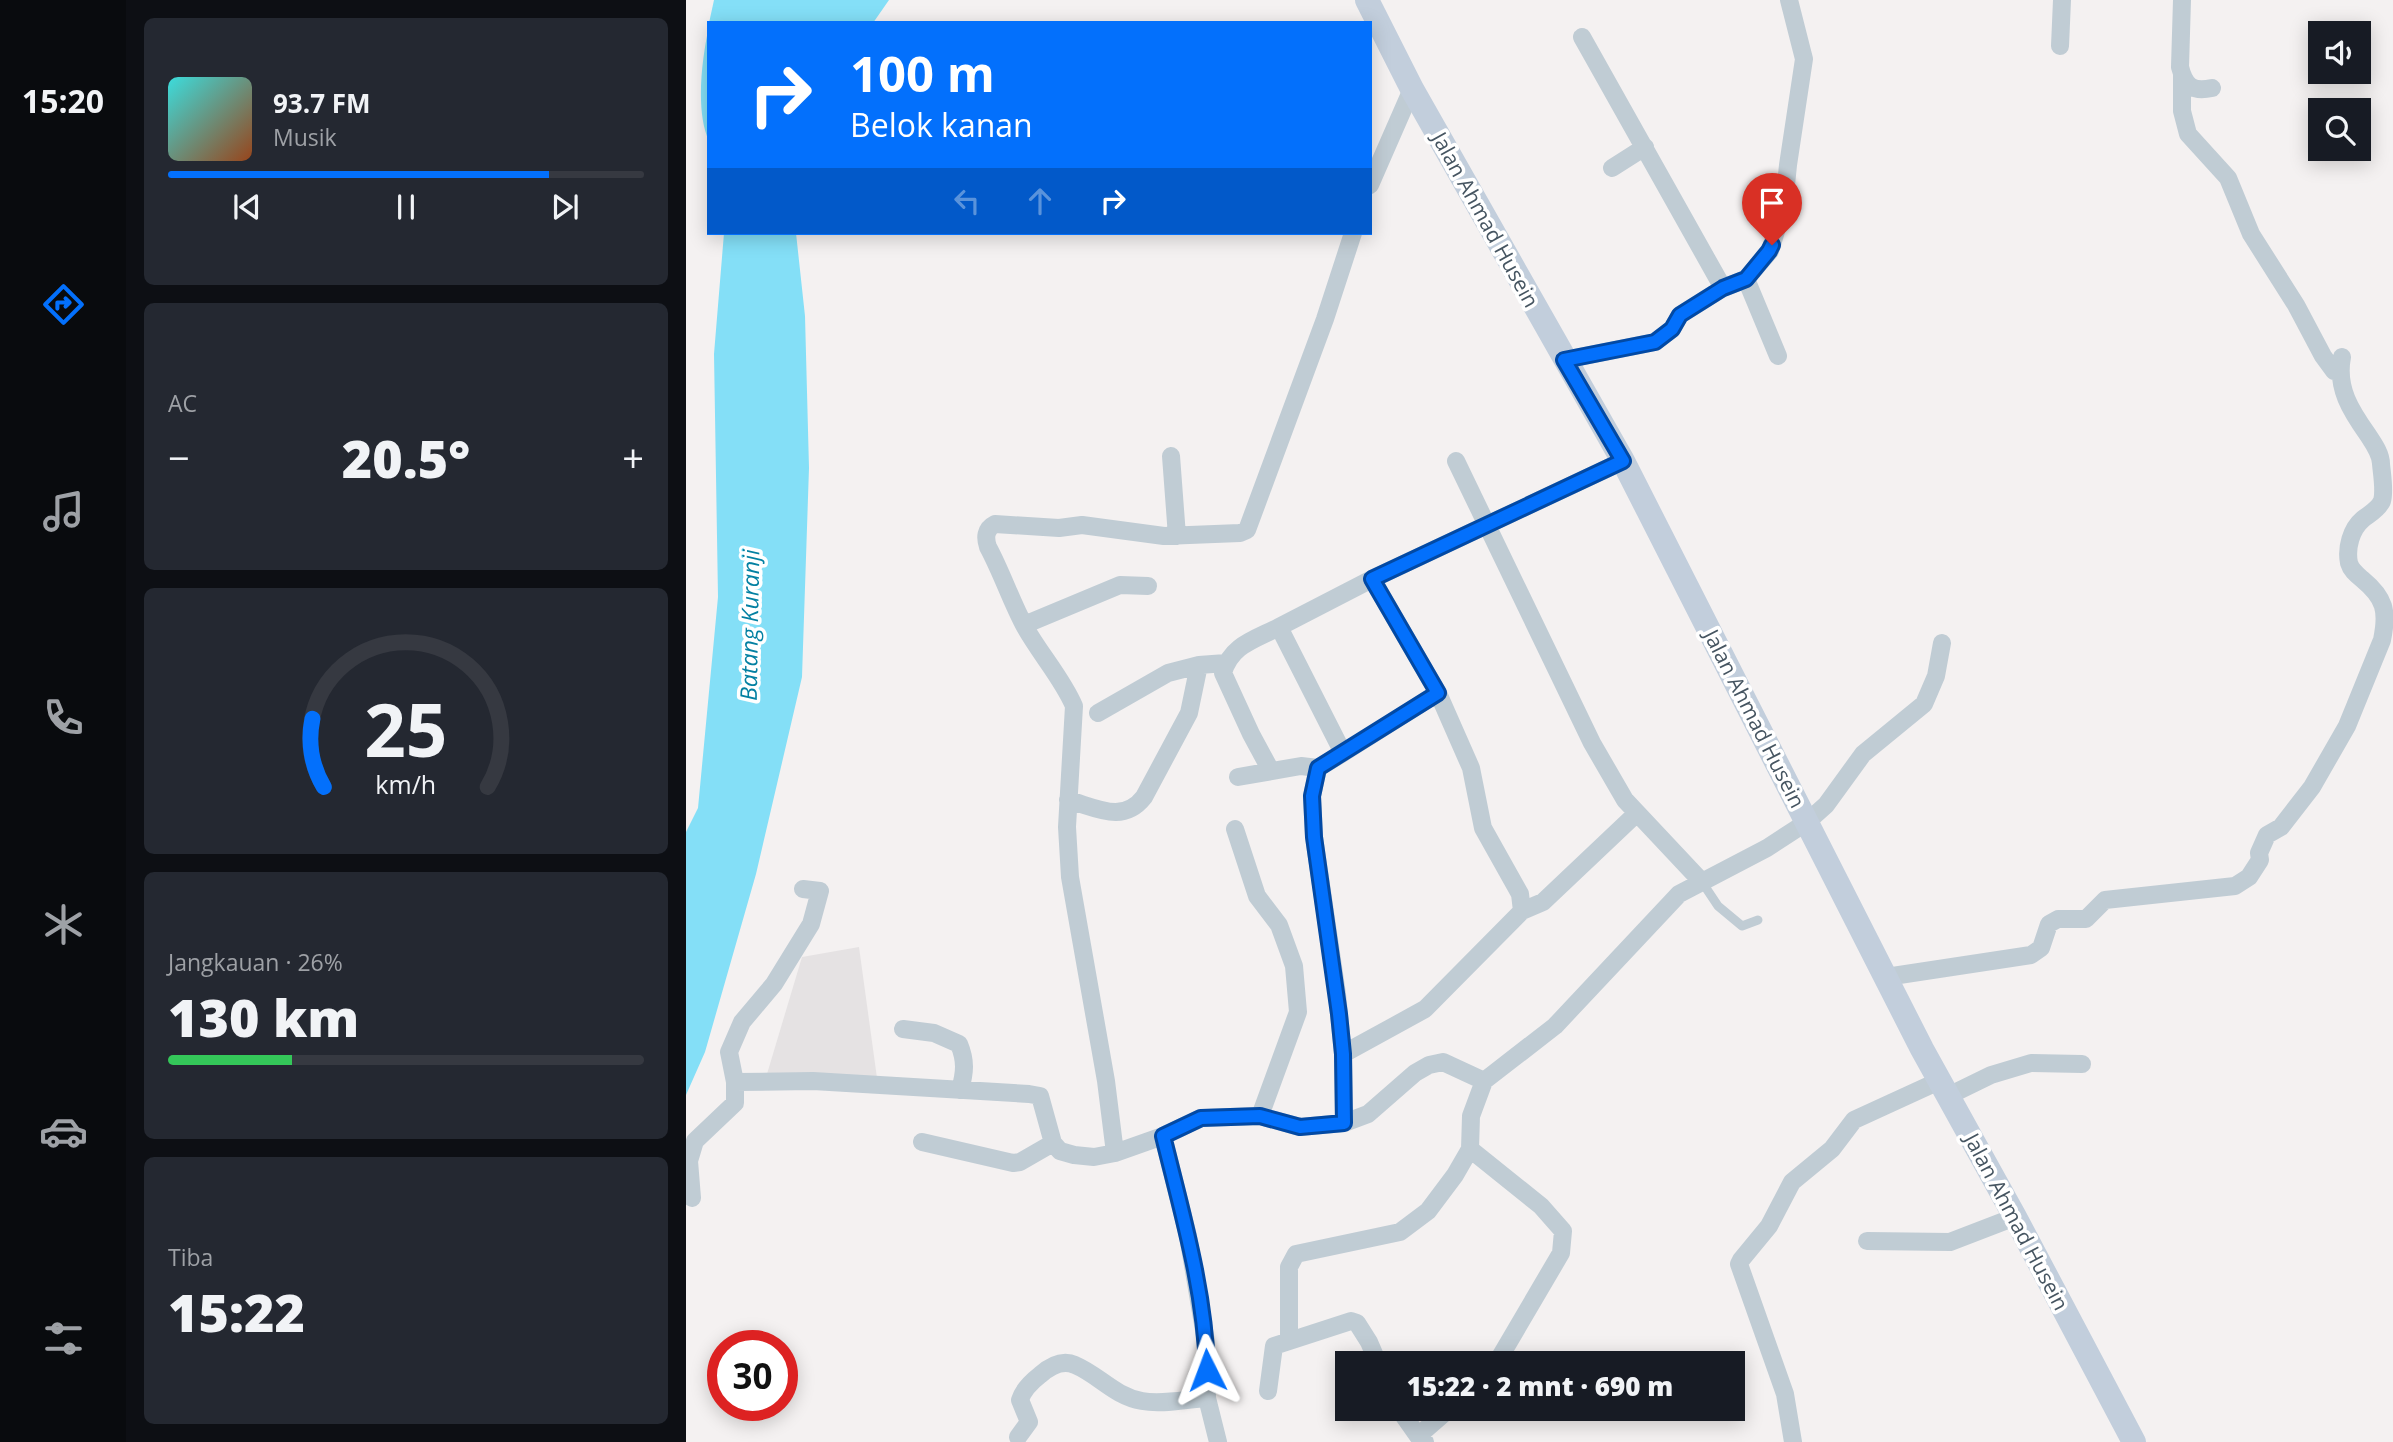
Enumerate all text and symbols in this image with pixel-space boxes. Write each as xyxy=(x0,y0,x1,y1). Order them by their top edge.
map controls xyxy=(2308,21,2371,161)
button: sound xyxy=(2308,21,2371,84)
text: 100 m xyxy=(850,40,995,106)
icon: right xyxy=(735,49,826,140)
text: 15:20 xyxy=(22,79,104,122)
text: 93.7 FM xyxy=(273,85,371,121)
button: search xyxy=(2308,98,2371,161)
text: Belok kanan xyxy=(850,103,1033,146)
text: Musik xyxy=(273,121,337,153)
street label: Jalan Ahmad Husein xyxy=(1425,125,1546,312)
pin xyxy=(1742,173,1802,245)
icon: left xyxy=(948,182,986,220)
icon: ahead xyxy=(1021,182,1059,220)
icon: right xyxy=(1094,182,1132,220)
icon: arrive xyxy=(1753,184,1791,222)
icon: previous xyxy=(228,188,266,226)
icon: pause xyxy=(387,188,425,226)
icon: next xyxy=(546,188,584,226)
icon: directions xyxy=(39,280,88,329)
text: AC xyxy=(168,387,197,419)
text: 20.5° xyxy=(342,422,470,493)
text: − xyxy=(168,431,190,483)
text: + xyxy=(622,431,644,483)
icon: music xyxy=(39,487,88,536)
water label: Batang Kuranji xyxy=(732,548,766,701)
street label: Jalan Ahmad Husein xyxy=(1697,623,1812,812)
text: 25 xyxy=(364,679,448,778)
icon: phone xyxy=(39,693,88,742)
text: km/h xyxy=(376,767,436,801)
icon: climate xyxy=(39,900,88,949)
text: Jangkauan · 26% xyxy=(168,946,343,978)
text: 130 km xyxy=(168,981,359,1052)
icon: car xyxy=(39,1107,88,1156)
street label: Jalan Ahmad Husein xyxy=(1957,1126,2075,1315)
text: Tiba xyxy=(168,1241,213,1273)
text: 15:22 xyxy=(168,1276,305,1347)
icon: filters xyxy=(39,1314,88,1363)
speed limit sign: 30 xyxy=(707,1330,798,1421)
position arrow xyxy=(1170,1333,1244,1407)
text: 15:22 · 2 mnt · 690 m xyxy=(1407,1368,1673,1404)

